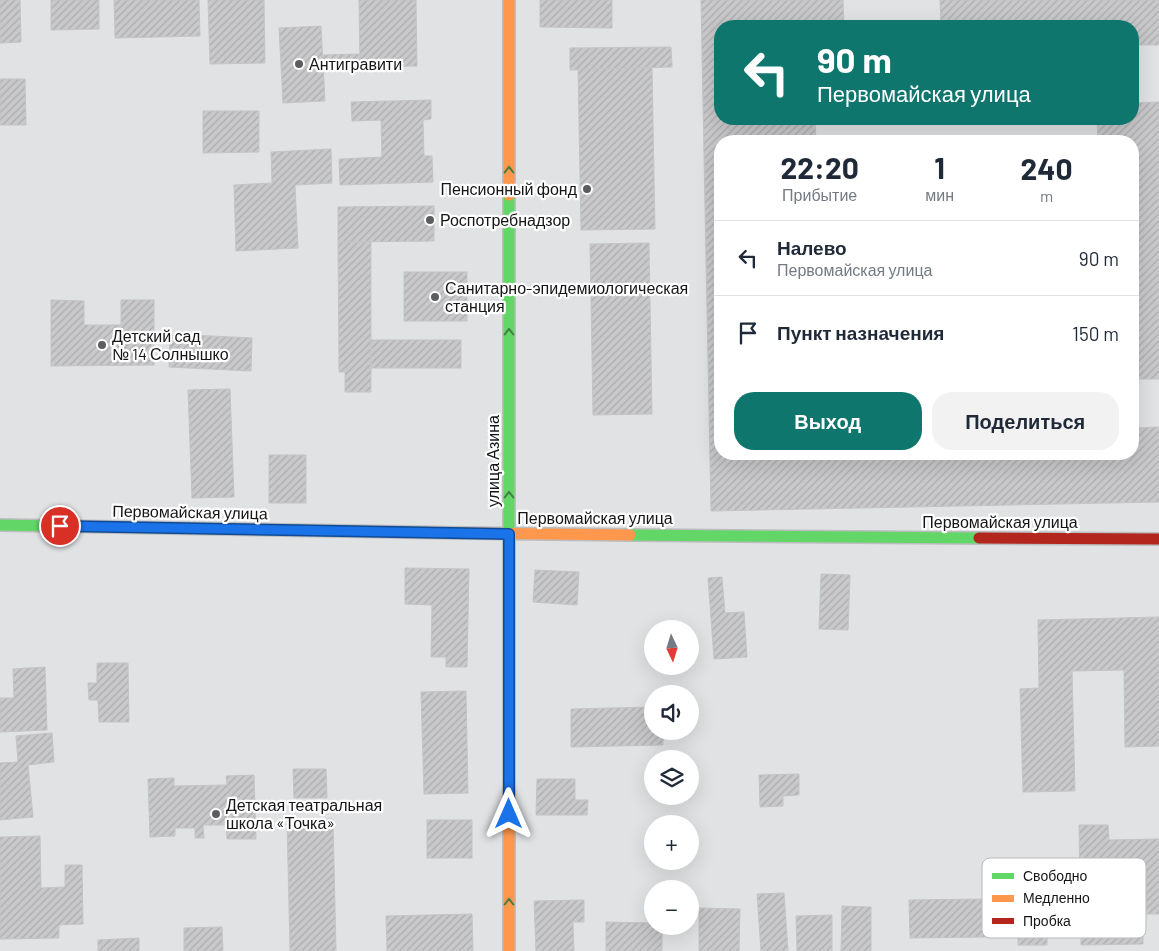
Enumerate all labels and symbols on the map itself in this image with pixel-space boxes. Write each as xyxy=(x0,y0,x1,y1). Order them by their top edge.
place label: Антигравити xyxy=(309,54,402,73)
marker: Антигравити xyxy=(293,58,305,70)
one-way arrow xyxy=(504,166,514,174)
place label: Пенсионный фонд xyxy=(440,179,578,198)
marker: Пенсионный фонд xyxy=(581,183,593,195)
place label: Роспотребнадзор xyxy=(440,210,570,229)
marker: Роспотребнадзор xyxy=(424,214,436,226)
place label: Санитарно-эпидемиологическая станция xyxy=(445,278,688,315)
marker: Санитарно-эпидемиологическая станция xyxy=(429,291,441,303)
place label: Детский сад № 14 Солнышко xyxy=(112,326,229,363)
one-way arrow xyxy=(504,328,514,336)
marker: Детский сад № 14 Солнышко xyxy=(96,339,108,351)
street label: улица Азина xyxy=(483,415,502,507)
one-way arrow xyxy=(504,491,514,498)
street label: Первомайская улица xyxy=(112,501,268,522)
pin xyxy=(39,505,81,547)
street label: Первомайская улица xyxy=(517,508,673,527)
street label: Первомайская улица xyxy=(922,512,1078,531)
north arrow xyxy=(644,620,699,675)
position arrow xyxy=(482,787,534,839)
place label: Детская театральная школа «Точка» xyxy=(226,795,382,832)
marker: Детская театральная школа «Точка» xyxy=(210,808,222,820)
legend xyxy=(982,858,1146,938)
text: Свободно xyxy=(1023,867,1088,884)
text: Медленно xyxy=(1023,889,1090,906)
one-way arrow xyxy=(504,898,514,906)
text: Пробка xyxy=(1023,912,1071,929)

